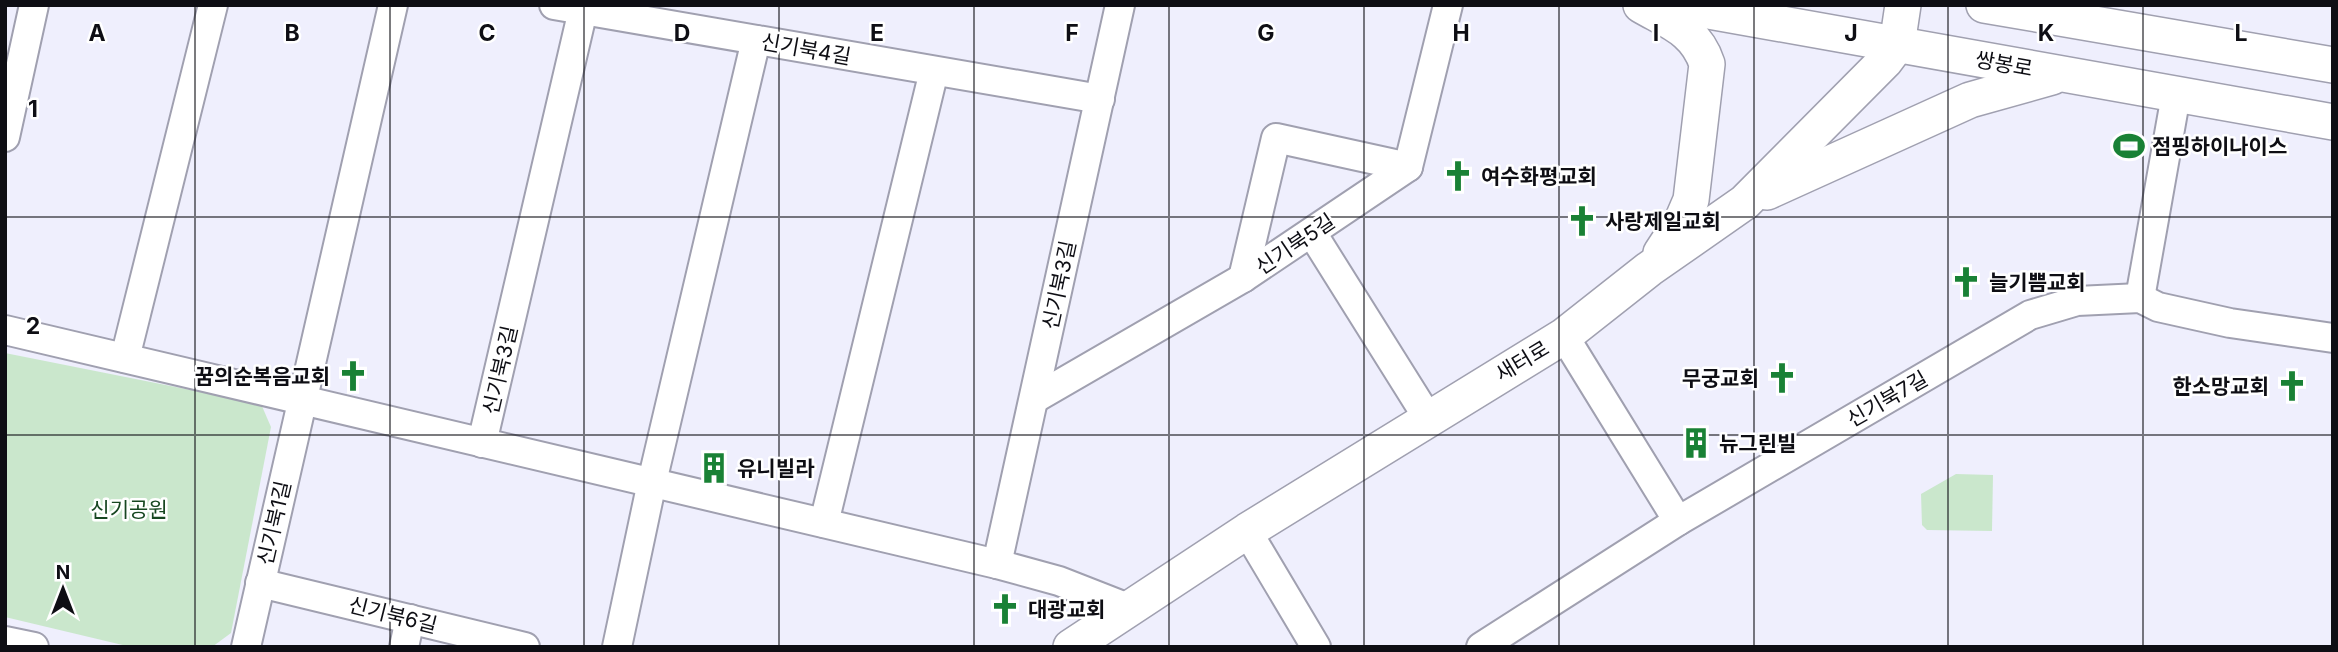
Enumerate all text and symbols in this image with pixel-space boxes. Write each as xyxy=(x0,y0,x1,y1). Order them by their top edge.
text: A xyxy=(88,19,106,47)
text: B xyxy=(284,19,300,47)
text: C xyxy=(478,19,496,47)
text: D xyxy=(674,19,690,47)
text: E xyxy=(870,19,884,47)
text: F xyxy=(1065,19,1079,47)
text: G xyxy=(1257,19,1275,47)
text: H xyxy=(1452,19,1470,47)
text: I xyxy=(1653,19,1659,47)
text: J xyxy=(1844,19,1858,47)
text: K xyxy=(2038,19,2054,47)
text: L xyxy=(2234,19,2248,47)
street label: 신기북4길 xyxy=(759,29,853,69)
street label: 쌍봉로 xyxy=(1973,47,2035,81)
text: 1 xyxy=(28,95,38,123)
sports icon: 점핑하이나이스 xyxy=(2112,129,2146,163)
place label: 점핑하이나이스 xyxy=(2152,134,2287,159)
church icon: 여수화평교회 xyxy=(1441,159,1475,193)
place label: 여수화평교회 xyxy=(1481,164,1597,189)
church icon: 사랑제일교회 xyxy=(1565,204,1599,238)
street label: 신기북5길 xyxy=(1251,208,1339,280)
place label: 사랑제일교회 xyxy=(1605,209,1721,234)
street label: 신기북3길 xyxy=(1037,238,1081,332)
church icon: 늘기쁨교회 xyxy=(1949,265,1983,299)
place label: 늘기쁨교회 xyxy=(1989,270,2086,295)
text: 2 xyxy=(26,312,40,340)
street label: 신기북3길 xyxy=(478,323,522,417)
street label: 새터로 xyxy=(1491,335,1553,387)
church icon: 꿈의순복음교회 xyxy=(336,359,370,393)
church icon: 무궁교회 xyxy=(1765,361,1799,395)
place label: 꿈의순복음교회 xyxy=(195,364,330,389)
place label: 무궁교회 xyxy=(1682,366,1759,391)
street label: 신기북7길 xyxy=(1842,366,1932,432)
church icon: 한소망교회 xyxy=(2275,369,2309,403)
place label: 한소망교회 xyxy=(2172,374,2269,399)
building icon: 뉴그린빌 xyxy=(1679,426,1713,460)
place label: 뉴그린빌 xyxy=(1719,431,1796,456)
building icon: 유니빌라 xyxy=(697,451,731,485)
place label: 유니빌라 xyxy=(737,456,815,481)
street label: 신기북1길 xyxy=(252,478,296,568)
park label: 신기공원 xyxy=(90,497,168,522)
north arrow xyxy=(28,554,98,624)
text: N xyxy=(56,561,70,584)
street label: 신기북6길 xyxy=(346,592,440,638)
church icon: 대광교회 xyxy=(988,592,1022,626)
place label: 대광교회 xyxy=(1028,597,1105,622)

